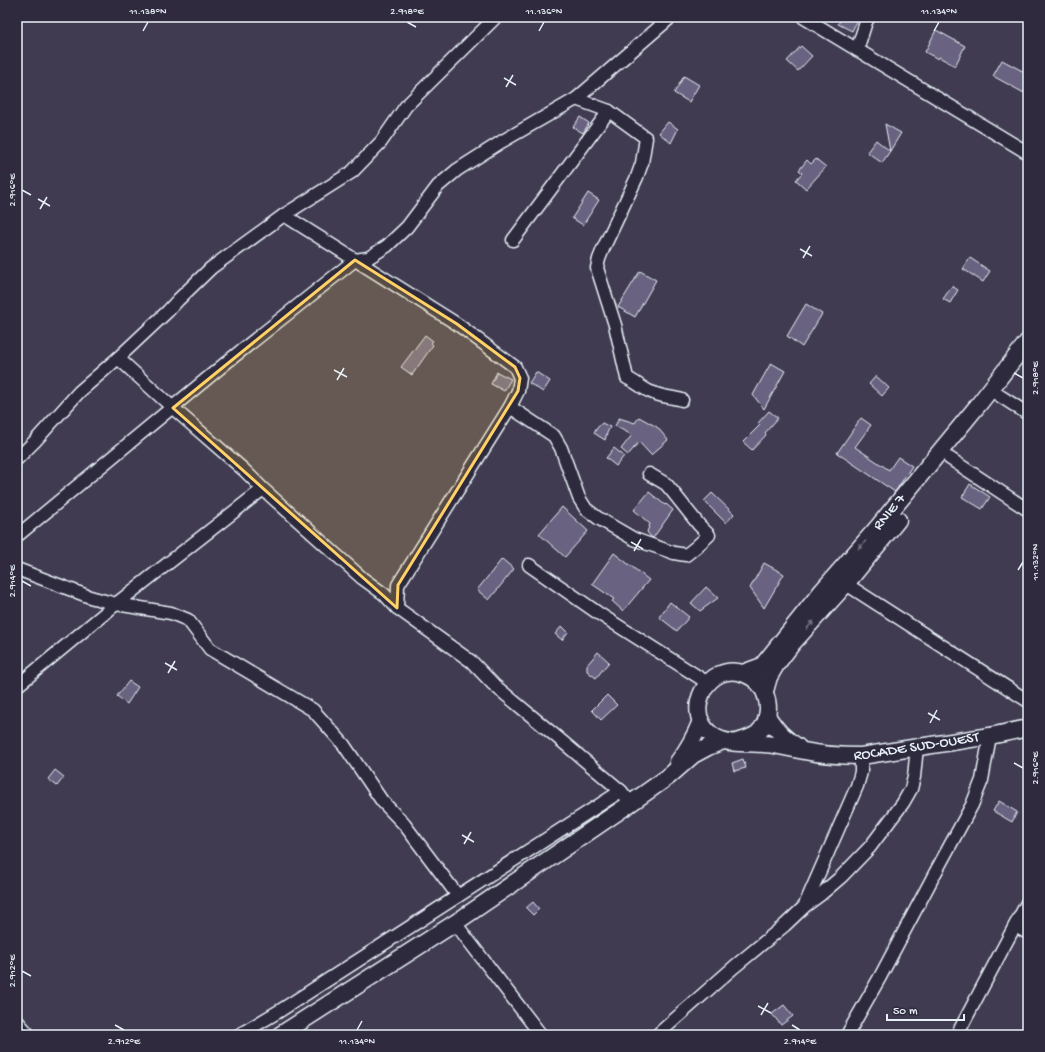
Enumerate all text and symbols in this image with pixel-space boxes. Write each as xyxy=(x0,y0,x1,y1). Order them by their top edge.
text: 11.138°N xyxy=(129,6,167,18)
text: 2.918°E xyxy=(390,6,424,18)
text: 11.136°N xyxy=(525,6,563,18)
text: 11.134°N xyxy=(920,6,958,18)
text: 2.916°E xyxy=(7,173,19,206)
text: 2.918°E xyxy=(1030,361,1042,395)
street label: RNIE 7 xyxy=(869,490,911,534)
one-way arrow xyxy=(857,540,867,550)
text: 11.132°N xyxy=(1030,543,1042,581)
text: 2.914°E xyxy=(7,564,19,597)
one-way arrow xyxy=(805,619,814,630)
street label: ROCADE SUD-OUEST xyxy=(854,729,982,765)
text: 2.916°E xyxy=(1030,751,1042,784)
text: 2.912°E xyxy=(7,954,19,987)
scale bar xyxy=(887,996,964,1022)
text: 50 m xyxy=(893,1005,918,1019)
text: 2.912°E xyxy=(108,1036,141,1048)
text: 11.134°N xyxy=(338,1036,376,1048)
text: 2.914°E xyxy=(784,1036,817,1048)

